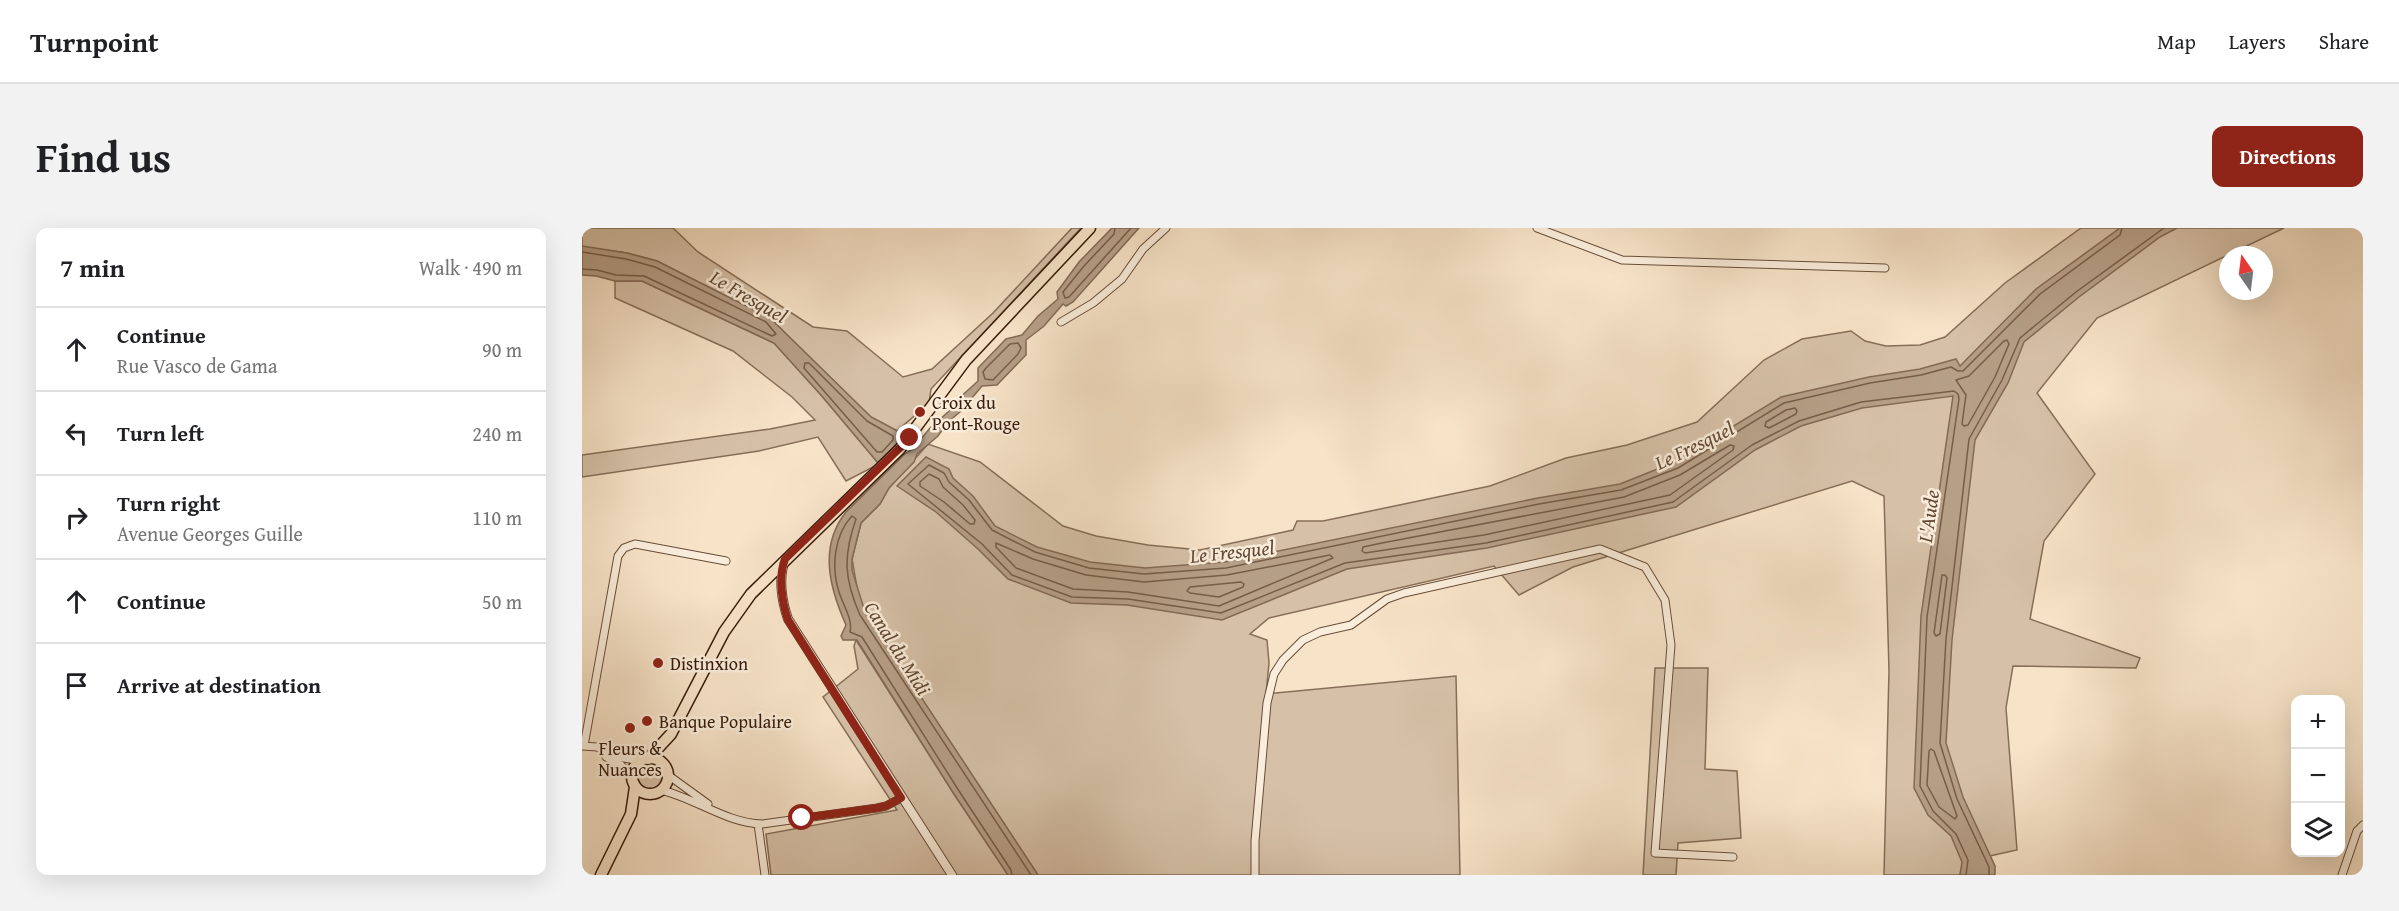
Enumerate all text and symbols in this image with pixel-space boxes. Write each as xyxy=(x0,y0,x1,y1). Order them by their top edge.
text: Turnpoint xyxy=(30,21,159,62)
text: Map xyxy=(2157,26,2196,57)
text: Layers xyxy=(2229,26,2286,57)
text: Share xyxy=(2319,26,2369,57)
text: Find us xyxy=(36,126,171,187)
button: Directions xyxy=(2212,126,2363,187)
north arrow xyxy=(2219,246,2273,300)
text: 7 min xyxy=(60,248,125,287)
text: Walk · 490 m xyxy=(419,253,522,282)
water label: Le Fresquel xyxy=(704,262,793,330)
text: Continue xyxy=(117,319,206,351)
icon: ahead xyxy=(60,333,93,366)
text: 90 m xyxy=(482,335,522,364)
text: Rue Vasco de Gama xyxy=(117,351,277,380)
place label: Croix du Pont-Rouge xyxy=(932,389,1020,437)
marker: Croix du Pont-Rouge xyxy=(913,405,927,419)
water label: Le Fresquel xyxy=(1649,413,1738,477)
icon: left xyxy=(60,417,93,450)
text: Turn left xyxy=(117,417,204,449)
text: 240 m xyxy=(472,419,522,448)
route end xyxy=(896,424,922,450)
text: Turn right xyxy=(117,487,220,519)
water label: L'Aude xyxy=(1910,488,1946,545)
icon: right xyxy=(60,501,93,534)
text: 110 m xyxy=(472,503,522,532)
text: Avenue Georges Guille xyxy=(117,519,303,548)
water label: Le Fresquel xyxy=(1187,532,1276,570)
icon: ahead xyxy=(60,585,93,618)
text: Continue xyxy=(117,585,206,617)
text: 50 m xyxy=(482,587,522,616)
water label: Canal du Midi xyxy=(858,595,938,701)
place label: Distinxion xyxy=(670,650,748,677)
marker: Distinxion xyxy=(651,656,665,670)
icon: arrive xyxy=(60,669,93,702)
text: Arrive at destination xyxy=(117,669,321,701)
map controls xyxy=(2291,695,2345,857)
button: + xyxy=(2291,695,2345,749)
place label: Banque Populaire xyxy=(659,708,792,735)
marker: Banque Populaire xyxy=(640,714,654,728)
marker: Fleurs & Nuances xyxy=(623,721,637,735)
place label: Fleurs & Nuances xyxy=(598,735,662,783)
button: − xyxy=(2291,749,2345,803)
button: layers xyxy=(2291,803,2345,857)
route start xyxy=(788,804,814,830)

